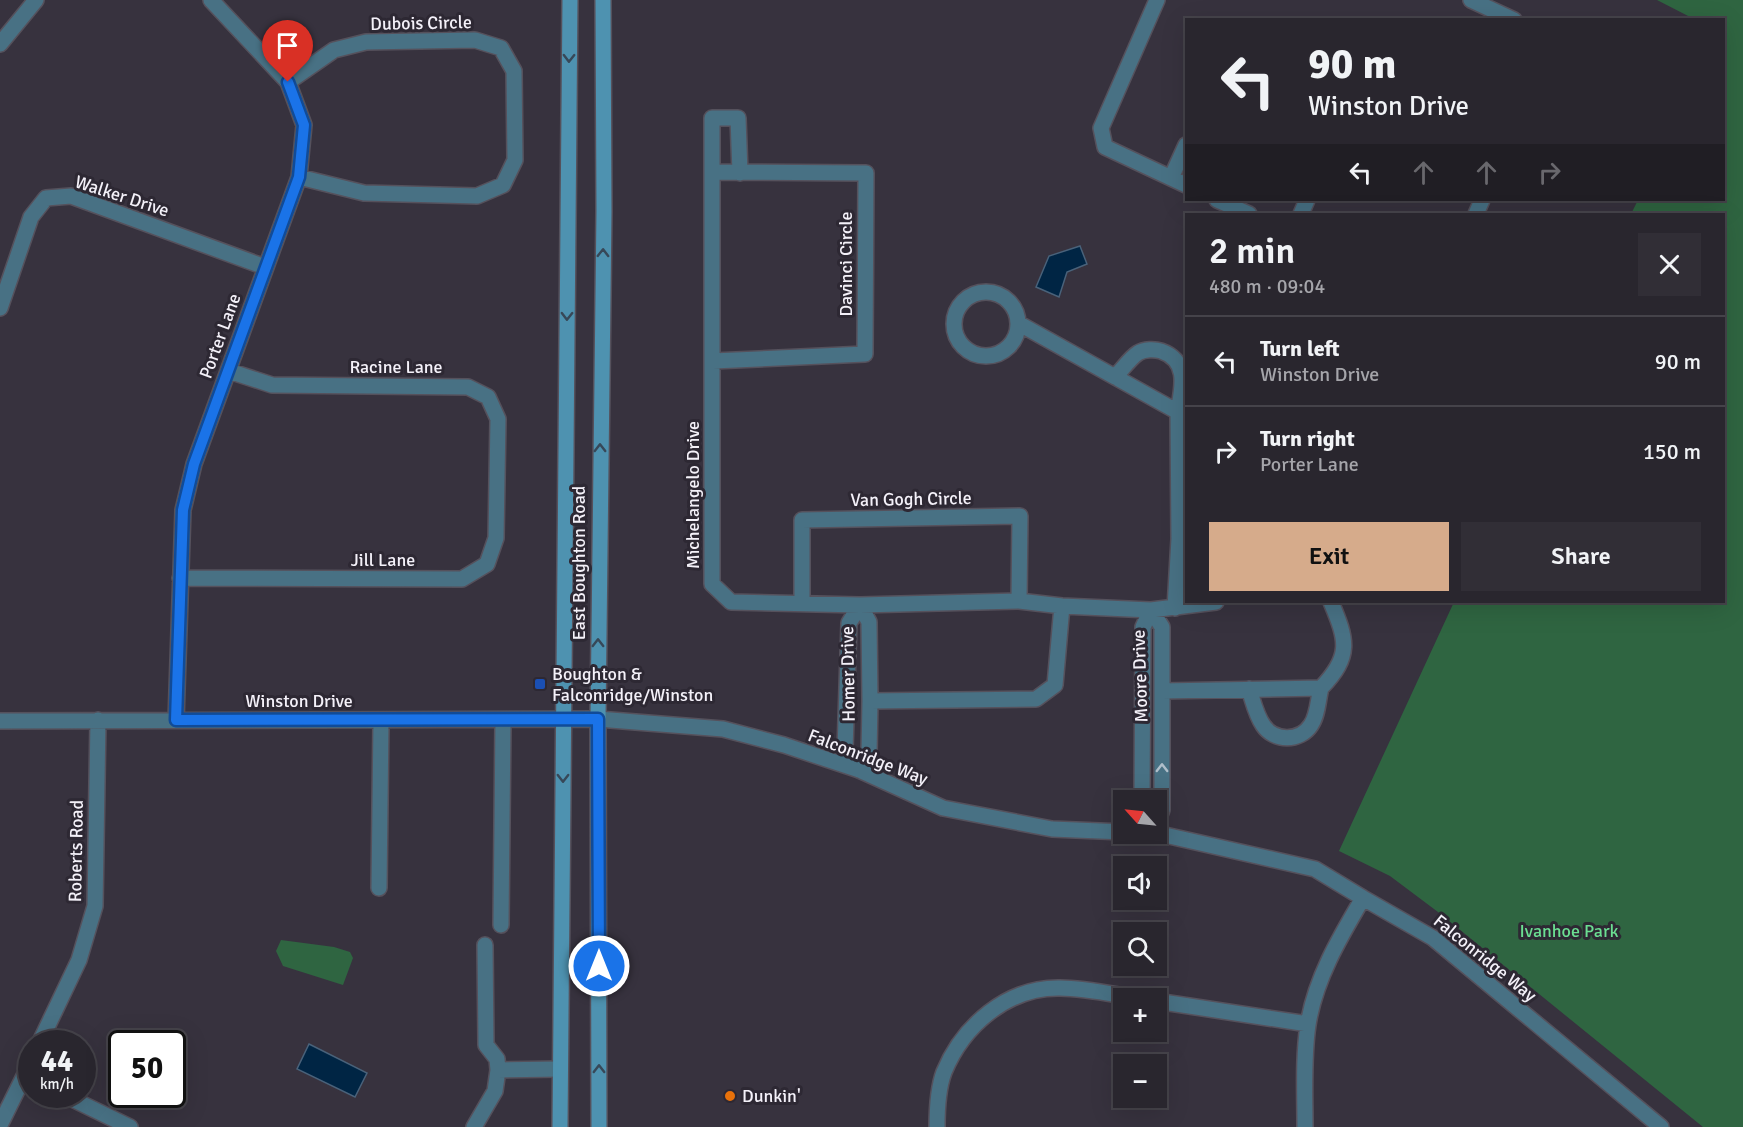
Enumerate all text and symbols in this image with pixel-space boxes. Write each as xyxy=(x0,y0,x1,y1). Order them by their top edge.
street label: Dubois Circle xyxy=(370,11,472,35)
pin xyxy=(262,20,313,82)
icon: arrive xyxy=(271,29,304,62)
text: 90 m xyxy=(1308,39,1397,90)
icon: left xyxy=(1209,42,1287,120)
one-way arrow xyxy=(563,54,575,63)
text: Winston Drive xyxy=(1308,90,1469,123)
icon: left xyxy=(1344,156,1377,189)
icon: ahead xyxy=(1407,156,1440,189)
icon: ahead xyxy=(1470,156,1503,189)
icon: right xyxy=(1533,156,1566,189)
street label: Walker Drive xyxy=(72,170,172,222)
street label: Davinci Circle xyxy=(835,211,857,317)
text: 2 min xyxy=(1209,229,1295,274)
button: close xyxy=(1638,233,1701,296)
one-way arrow xyxy=(597,248,609,257)
text: 480 m · 09:04 xyxy=(1209,274,1325,299)
street label: Porter Lane xyxy=(194,290,246,382)
one-way arrow xyxy=(561,312,573,321)
text: Turn left xyxy=(1260,335,1340,362)
icon: left xyxy=(1209,345,1242,378)
text: 90 m xyxy=(1655,348,1701,375)
street label: Racine Lane xyxy=(349,356,443,378)
text: Winston Drive xyxy=(1260,362,1379,387)
street label: Michelangelo Drive xyxy=(682,421,704,569)
text: Turn right xyxy=(1260,425,1355,452)
icon: right xyxy=(1209,435,1242,468)
text: 150 m xyxy=(1643,438,1701,465)
one-way arrow xyxy=(594,443,606,452)
text: Porter Lane xyxy=(1260,452,1359,477)
street label: East Boughton Road xyxy=(568,486,590,640)
street label: Van Gogh Circle xyxy=(850,487,972,511)
button: Exit xyxy=(1209,522,1449,591)
button: Share xyxy=(1461,522,1701,591)
street label: Jill Lane xyxy=(351,549,415,571)
street label: Homer Drive xyxy=(836,626,860,722)
street label: Moore Drive xyxy=(1127,629,1153,723)
one-way arrow xyxy=(592,638,605,647)
place label: Boughton & Falconridge/Winston xyxy=(552,663,713,706)
marker: Boughton & Falconridge/Winston xyxy=(533,677,547,691)
street label: Winston Drive xyxy=(245,690,353,712)
street label: Falconridge Way xyxy=(805,724,931,790)
one-way arrow xyxy=(1156,763,1168,772)
one-way arrow xyxy=(557,774,569,783)
north arrow xyxy=(1113,790,1167,844)
map controls xyxy=(1113,790,1167,1108)
street label: Roberts Road xyxy=(64,800,88,902)
button: sound xyxy=(1113,856,1167,910)
street label: Falconridge Way xyxy=(1429,910,1541,1007)
park label: Ivanhoe Park xyxy=(1519,920,1619,942)
button: search xyxy=(1113,922,1167,976)
position arrow xyxy=(567,934,631,998)
button: + xyxy=(1113,988,1167,1042)
speed limit sign: 50 xyxy=(108,1030,186,1108)
text: 44 xyxy=(41,1043,73,1080)
button: − xyxy=(1113,1054,1167,1108)
one-way arrow xyxy=(593,1064,605,1073)
text: km/h xyxy=(40,1075,74,1093)
place label: Dunkin' xyxy=(742,1085,801,1107)
marker: Dunkin' xyxy=(723,1089,737,1103)

